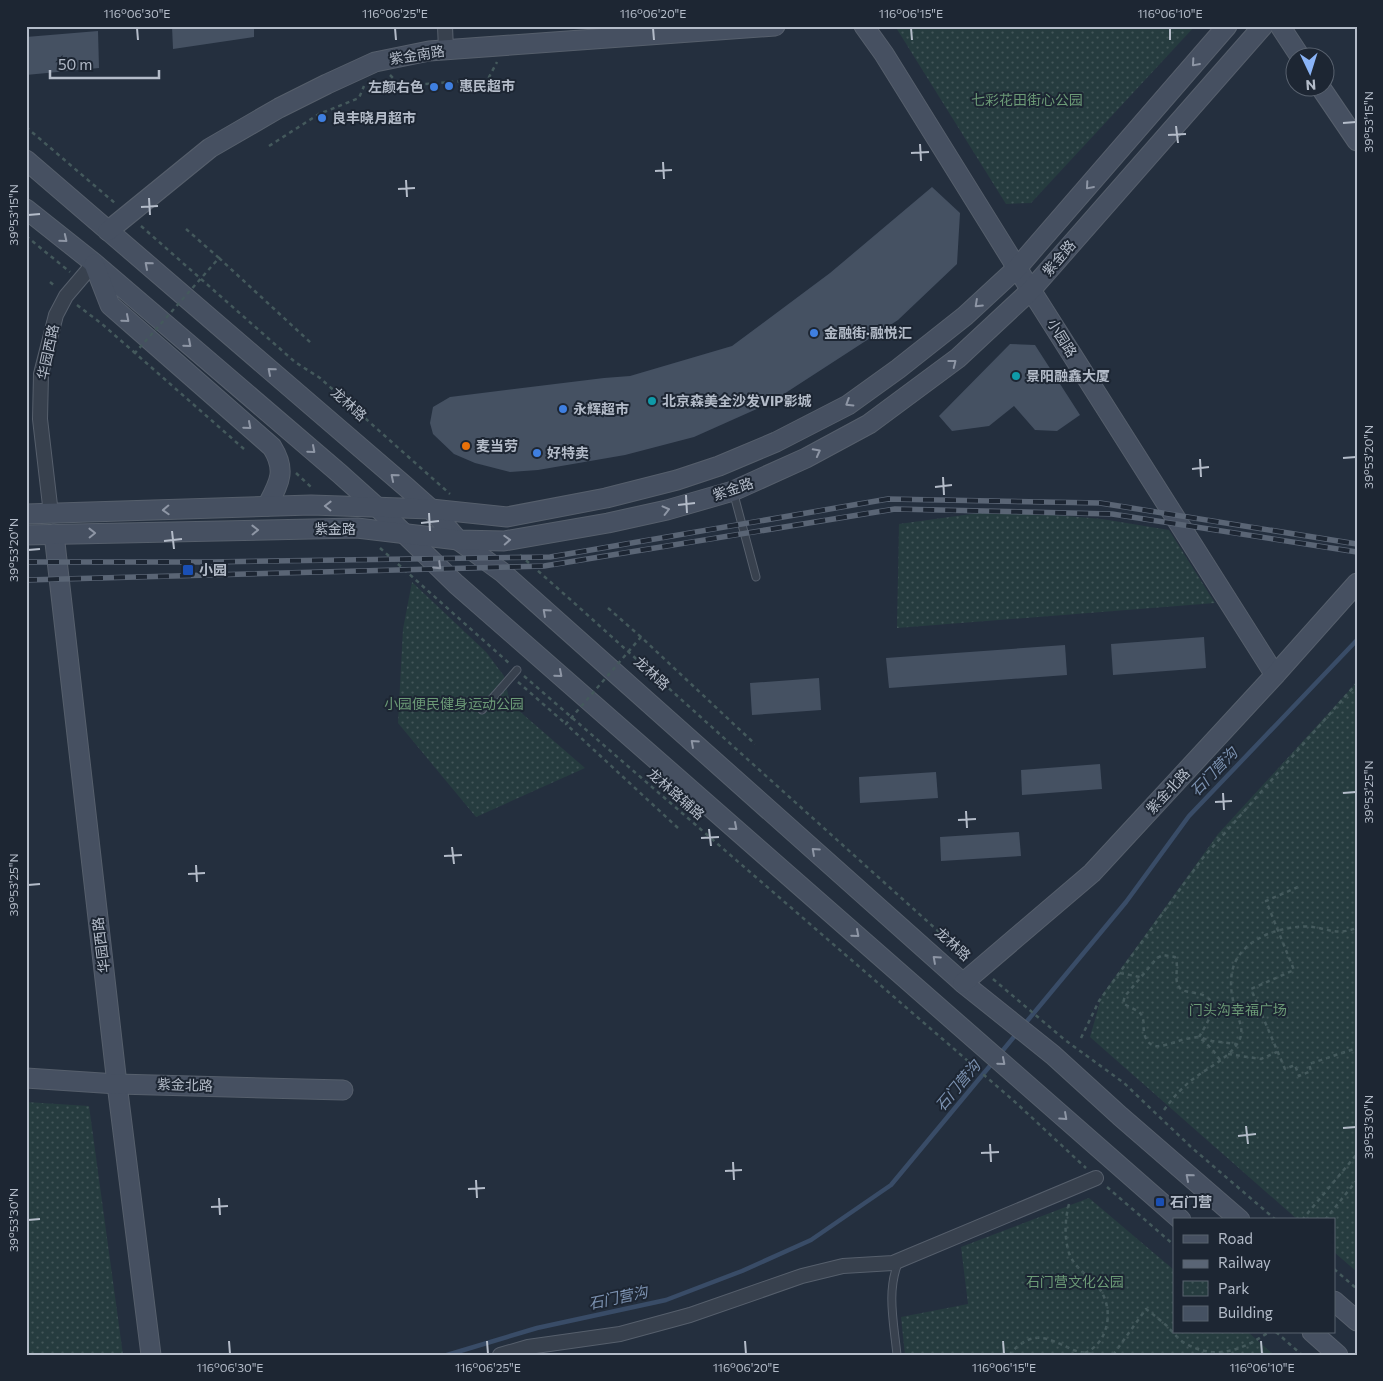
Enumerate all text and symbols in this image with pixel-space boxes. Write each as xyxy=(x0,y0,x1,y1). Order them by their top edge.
text: 116°06'30"E xyxy=(104,6,170,20)
text: 116°06'25"E xyxy=(362,6,428,20)
text: 116°06'20"E xyxy=(620,6,686,20)
text: 116°06'15"E xyxy=(879,6,943,20)
text: 116°06'10"E xyxy=(1137,6,1203,20)
street label: 紫金南路 xyxy=(388,42,446,67)
scale bar xyxy=(50,48,159,80)
north arrow xyxy=(1286,48,1336,98)
text: 50 m xyxy=(58,55,92,73)
one-way arrow xyxy=(1193,57,1201,66)
place label: 惠民超市 xyxy=(459,77,515,94)
text: N xyxy=(1305,77,1317,94)
place label: 左颜右色 xyxy=(368,78,424,95)
marker: 惠民超市 xyxy=(443,80,455,92)
marker: 左颜右色 xyxy=(428,81,440,93)
park label: 七彩花田街心公园 xyxy=(971,91,1083,108)
text: 39°53'15"N xyxy=(1361,91,1375,153)
place label: 良丰晓月超市 xyxy=(332,109,416,126)
marker: 良丰晓月超市 xyxy=(316,112,328,124)
one-way arrow xyxy=(1085,180,1094,189)
text: 39°53'15"N xyxy=(6,184,20,246)
one-way arrow xyxy=(58,234,67,242)
street label: 紫金路 xyxy=(1038,236,1079,279)
one-way arrow xyxy=(145,262,154,271)
one-way arrow xyxy=(974,298,983,307)
one-way arrow xyxy=(120,313,129,322)
street label: 小园路 xyxy=(1044,315,1081,360)
street label: 华园西路 xyxy=(33,323,62,381)
place label: 金融街·融悦汇 xyxy=(824,324,912,341)
marker: 金融街·融悦汇 xyxy=(808,327,820,339)
one-way arrow xyxy=(183,338,192,347)
one-way arrow xyxy=(947,359,956,368)
place label: 景阳融鑫大厦 xyxy=(1026,367,1110,384)
one-way arrow xyxy=(268,368,277,377)
marker: 景阳融鑫大厦 xyxy=(1010,370,1022,382)
street label: 龙林路 xyxy=(328,383,371,424)
place label: 北京森美全沙发VIP影城 xyxy=(662,392,811,409)
marker: 北京森美全沙发VIP影城 xyxy=(646,395,658,407)
one-way arrow xyxy=(846,397,855,407)
place label: 永辉超市 xyxy=(573,400,629,417)
marker: 永辉超市 xyxy=(557,403,569,415)
one-way arrow xyxy=(242,421,251,429)
text: 39°53'20"N xyxy=(1361,425,1375,489)
place label: 麦当劳 xyxy=(476,437,518,454)
marker: 麦当劳 xyxy=(460,440,472,452)
one-way arrow xyxy=(306,444,315,453)
place label: 好特卖 xyxy=(547,444,589,461)
marker: 好特卖 xyxy=(531,447,543,459)
one-way arrow xyxy=(812,448,821,458)
one-way arrow xyxy=(391,474,400,483)
street label: 紫金路 xyxy=(710,474,755,503)
one-way arrow xyxy=(324,501,332,511)
one-way arrow xyxy=(162,504,170,515)
one-way arrow xyxy=(662,505,671,516)
text: 39°53'20"N xyxy=(6,518,20,582)
street label: 紫金路 xyxy=(314,520,356,537)
one-way arrow xyxy=(252,525,259,535)
one-way arrow xyxy=(89,528,97,538)
one-way arrow xyxy=(503,535,511,546)
one-way arrow xyxy=(432,560,441,569)
place label: 小园 xyxy=(199,561,227,578)
marker: 小园 xyxy=(181,563,195,577)
one-way arrow xyxy=(543,609,552,618)
street label: 龙林路 xyxy=(631,652,674,693)
one-way arrow xyxy=(554,668,563,677)
park label: 小园便民健身运动公园 xyxy=(384,695,524,712)
one-way arrow xyxy=(690,740,699,749)
water label: 石门营沟 xyxy=(1186,742,1242,799)
text: 39°53'25"N xyxy=(1361,761,1375,823)
street label: 龙林路辅路 xyxy=(644,764,708,823)
street label: 紫金北路 xyxy=(1142,764,1193,817)
one-way arrow xyxy=(728,822,737,830)
one-way arrow xyxy=(812,848,821,857)
text: 39°53'25"N xyxy=(6,854,20,916)
street label: 华园西路 xyxy=(89,916,112,974)
street label: 龙林路 xyxy=(932,923,975,964)
one-way arrow xyxy=(851,929,860,938)
one-way arrow xyxy=(933,956,942,965)
park label: 门头沟幸福广场 xyxy=(1189,1001,1287,1018)
water label: 石门营沟 xyxy=(931,1055,985,1114)
one-way arrow xyxy=(997,1056,1006,1065)
street label: 紫金北路 xyxy=(157,1075,213,1094)
text: 39°53'30"N xyxy=(1361,1095,1375,1159)
one-way arrow xyxy=(1058,1111,1067,1120)
one-way arrow xyxy=(1186,1173,1195,1182)
text: 39°53'30"N xyxy=(6,1188,20,1252)
place label: 石门营 xyxy=(1170,1193,1212,1210)
marker: 石门营 xyxy=(1154,1196,1166,1208)
legend xyxy=(1173,1218,1336,1334)
text: Road xyxy=(1218,1229,1253,1247)
text: Railway xyxy=(1218,1253,1271,1271)
park label: 石门营文化公园 xyxy=(1026,1273,1124,1290)
text: Park xyxy=(1218,1279,1249,1297)
water label: 石门营沟 xyxy=(587,1282,651,1312)
text: Building xyxy=(1218,1303,1273,1321)
text: 116°06'30"E xyxy=(197,1360,263,1374)
text: 116°06'25"E xyxy=(455,1360,521,1374)
text: 116°06'20"E xyxy=(713,1360,779,1374)
text: 116°06'15"E xyxy=(972,1360,1036,1374)
text: 116°06'10"E xyxy=(1229,1360,1295,1374)

